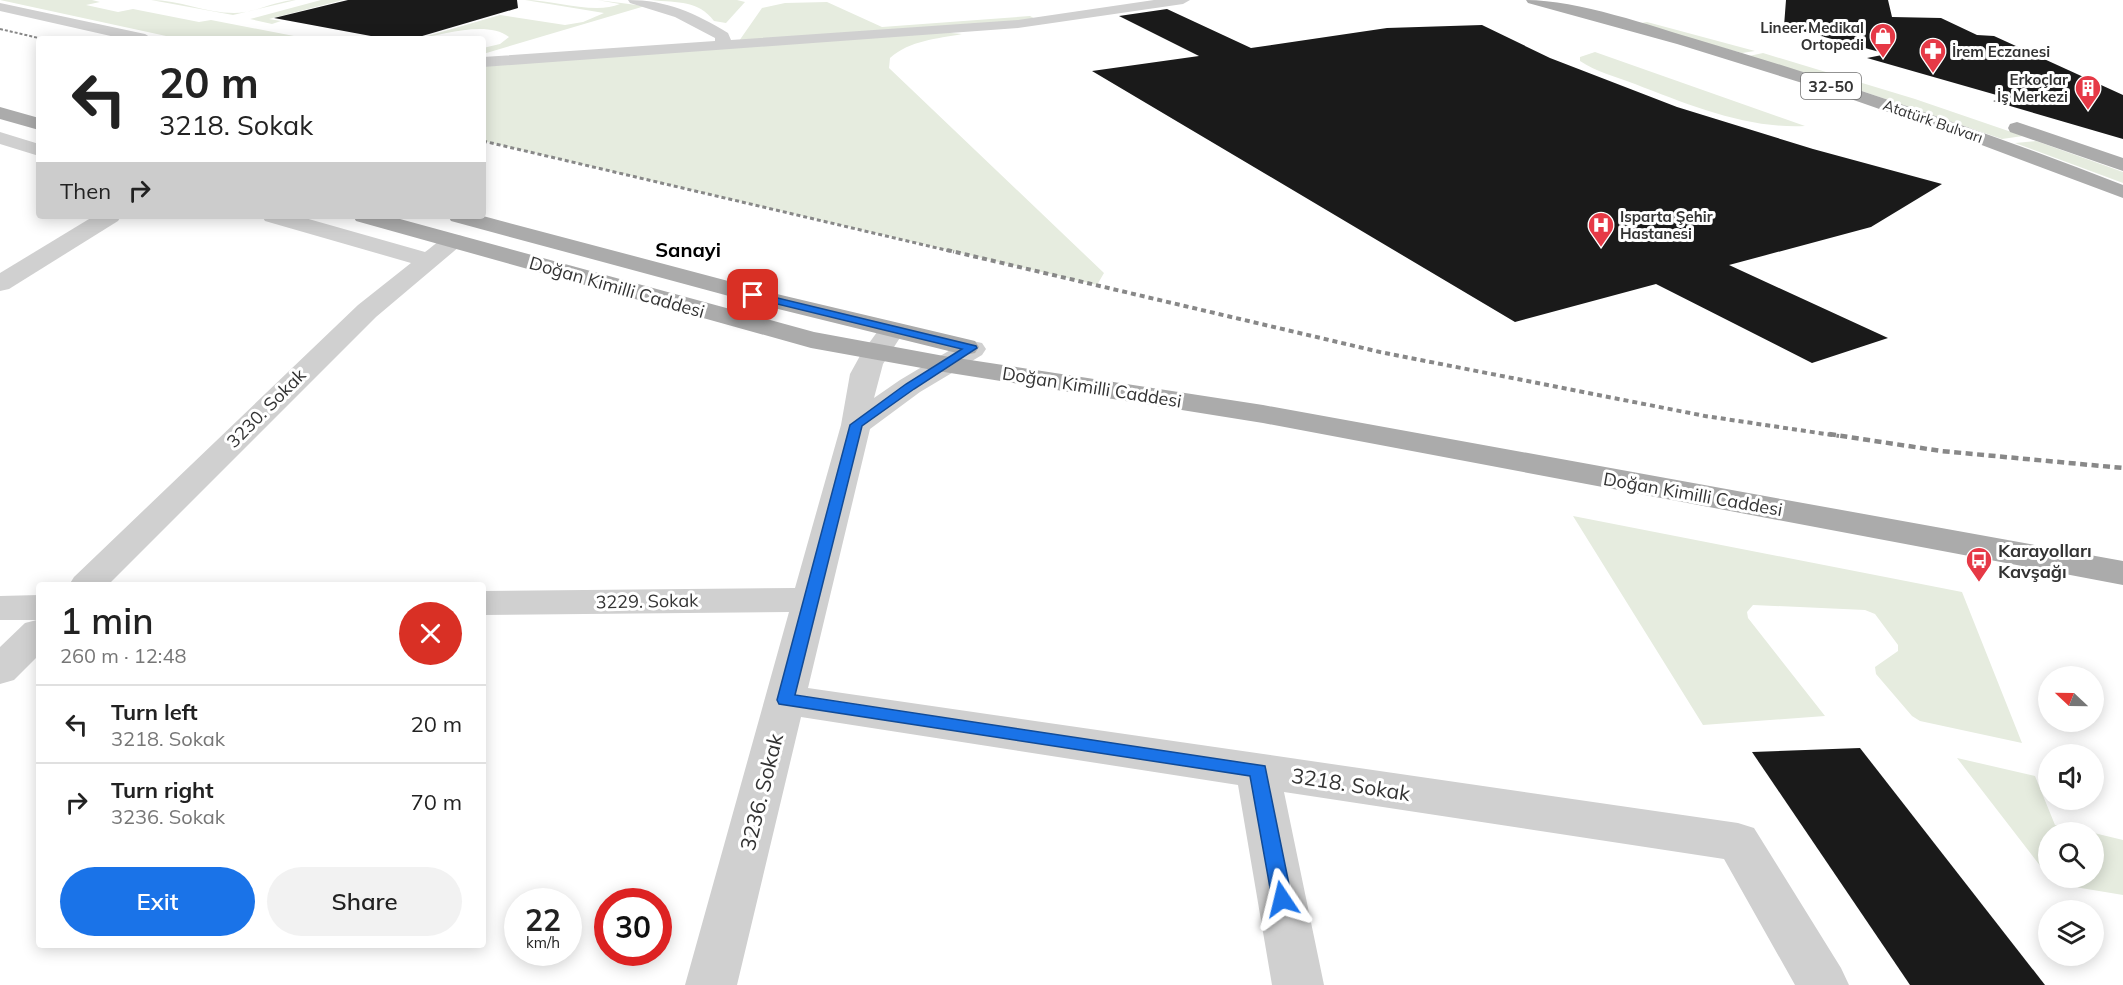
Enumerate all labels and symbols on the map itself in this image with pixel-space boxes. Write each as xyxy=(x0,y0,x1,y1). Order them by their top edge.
place label: Lineer Medikal Ortopedi xyxy=(1760,18,1864,54)
shop icon: Lineer Medikal Ortopedi xyxy=(1868,21,1898,59)
pharmacy icon: İrem Eczanesi xyxy=(1918,36,1948,74)
place label: İrem Eczanesi xyxy=(1952,42,2050,61)
place label: Erkoçlar İş Merkezi xyxy=(1997,70,2068,106)
road number: 32-50 xyxy=(1801,73,1861,99)
building icon: Erkoçlar İş Merkezi xyxy=(2073,73,2103,111)
street label: Atatürk Bulvarı xyxy=(1881,95,1985,147)
place label: Isparta Şehir Hastanesi xyxy=(1620,207,1713,243)
hospital icon: Isparta Şehir Hastanesi xyxy=(1586,210,1616,248)
district label: Sanayi xyxy=(655,237,721,262)
street label: Doğan Kimilli Caddesi xyxy=(527,251,707,323)
pin xyxy=(727,269,778,320)
street label: Doğan Kimilli Caddesi xyxy=(1001,361,1183,413)
street label: 3230. Sokak xyxy=(222,363,311,452)
street label: Doğan Kimilli Caddesi xyxy=(1602,467,1784,521)
place label: Karayolları Kavşağı xyxy=(1998,539,2092,583)
bus stop icon: Karayolları Kavşağı xyxy=(1964,545,1994,583)
street label: 3229. Sokak xyxy=(595,589,699,613)
north arrow xyxy=(2038,666,2104,732)
street label: 3236. Sokak xyxy=(734,731,788,853)
street label: 3218. Sokak xyxy=(1290,762,1412,806)
position arrow xyxy=(1250,867,1314,931)
speed limit sign: 30 xyxy=(594,888,672,966)

